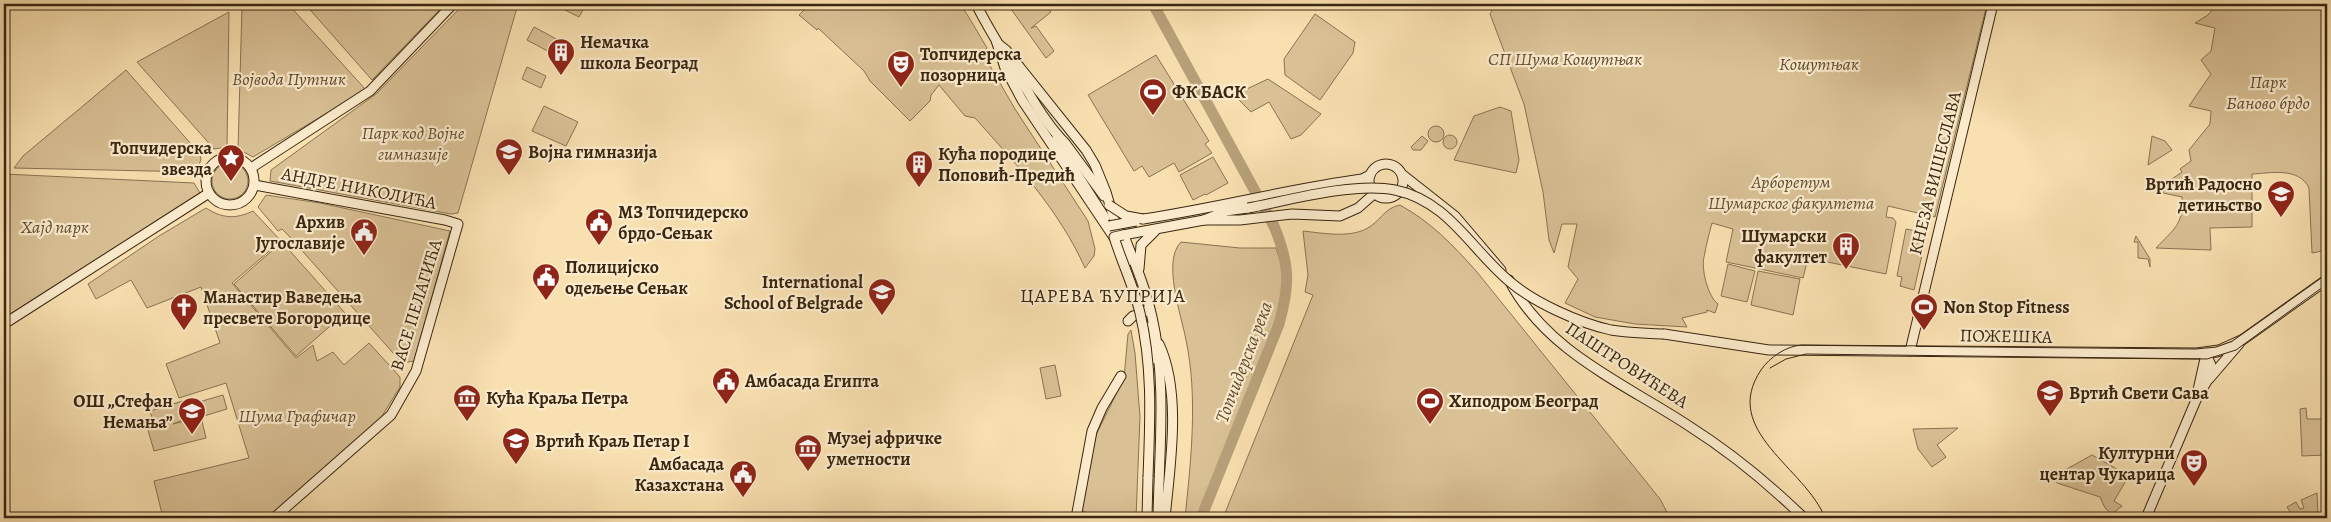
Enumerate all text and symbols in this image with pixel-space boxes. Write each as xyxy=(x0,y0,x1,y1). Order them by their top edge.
place label: Немачка школа Београд xyxy=(580,30,698,75)
building icon: Немачка школа Београд xyxy=(546,37,576,76)
place label: Топчидерска позорница xyxy=(920,42,1022,87)
park label: СП Шума Кошутњак xyxy=(1488,47,1642,71)
theatre icon: Топчидерска позорница xyxy=(886,49,916,88)
park label: Кошутњак xyxy=(1779,52,1859,76)
park label: Војвода Путник xyxy=(232,67,346,91)
park label: Парк Баново брдо xyxy=(2226,70,2310,115)
sports icon: ФК БАСК xyxy=(1138,77,1168,116)
place label: ФК БАСК xyxy=(1172,80,1246,104)
street label: КНЕЗА ВИШЕСЛАВА xyxy=(1903,88,1967,257)
park label: Парк код Војне гимназије xyxy=(361,121,465,166)
place label: Топчидерска звезда xyxy=(110,136,212,181)
school or university icon: Војна гимназија xyxy=(494,137,524,176)
place label: Војна гимназија xyxy=(528,140,658,164)
place label: Кућа породице Поповић-Предић xyxy=(938,142,1075,187)
place icon: Топчидерска звезда xyxy=(216,143,246,182)
building icon: Кућа породице Поповић-Предић xyxy=(904,149,934,188)
street label: АНДРЕ НИКОЛИЋА xyxy=(278,161,439,215)
park label: Арборетум Шумарског факултета xyxy=(1708,170,1874,215)
place label: Вртић Радосно детињство xyxy=(2145,172,2262,217)
school or university icon: Вртић Радосно детињство xyxy=(2266,179,2296,218)
place label: МЗ Топчидерско брдо-Сењак xyxy=(618,200,748,245)
public building icon: МЗ Топчидерско брдо-Сењак xyxy=(584,207,614,246)
place label: Архив Југославије xyxy=(256,210,345,255)
park label: Хајд парк xyxy=(20,215,89,239)
public building icon: Архив Југославије xyxy=(349,217,379,256)
place label: Шумарски факултет xyxy=(1741,224,1827,269)
building icon: Шумарски факултет xyxy=(1831,231,1861,270)
street label: ВАСЕ ПЕЛАГИЋА xyxy=(385,236,448,374)
place label: Полицијско одељење Сењак xyxy=(565,255,688,300)
public building icon: Полицијско одељење Сењак xyxy=(531,262,561,301)
place label: International School of Belgrade xyxy=(724,270,863,315)
school or university icon: International School of Belgrade xyxy=(867,277,897,316)
district label: ЦАРЕВА ЋУПРИЈА xyxy=(1020,283,1186,309)
place label: Манастир Ваведења пресвете Богородице xyxy=(203,285,371,330)
church icon: Манастир Ваведења пресвете Богородице xyxy=(169,292,199,331)
sports icon: Non Stop Fitness xyxy=(1909,292,1939,331)
place label: Non Stop Fitness xyxy=(1943,295,2070,319)
water label: Топчидерска река xyxy=(1209,297,1279,426)
street label: ПАШТРОВИЋЕВА xyxy=(1561,316,1693,414)
street label: ПОЖЕШКА xyxy=(1959,323,2053,349)
public building icon: Амбасада Египта xyxy=(711,366,741,405)
place label: Амбасада Египта xyxy=(744,369,880,393)
school or university icon: Вртић Свети Сава xyxy=(2035,378,2065,417)
place label: Вртић Свети Сава xyxy=(2069,381,2209,405)
museum icon: Кућа Краља Петра xyxy=(452,383,482,422)
place label: Кућа Краља Петра xyxy=(486,386,629,410)
sports icon: Хиподром Београд xyxy=(1415,386,1445,425)
place label: ОШ „Стефан Немања” xyxy=(73,389,173,434)
place label: Хиподром Београд xyxy=(1449,389,1599,413)
school or university icon: ОШ „Стефан Немања” xyxy=(177,396,207,435)
park label: Шума Графичар xyxy=(238,404,356,428)
school or university icon: Вртић Краљ Петар I xyxy=(501,426,531,465)
place label: Музеј афричке уметности xyxy=(826,426,942,471)
place label: Вртић Краљ Петар I xyxy=(535,429,690,453)
museum icon: Музеј афричке уметности xyxy=(793,433,823,472)
place label: Културни центар Чукарица xyxy=(2040,441,2175,486)
theatre icon: Културни центар Чукарица xyxy=(2179,448,2209,487)
place label: Амбасада Казахстана xyxy=(634,452,724,497)
public building icon: Амбасада Казахстана xyxy=(728,459,758,498)

